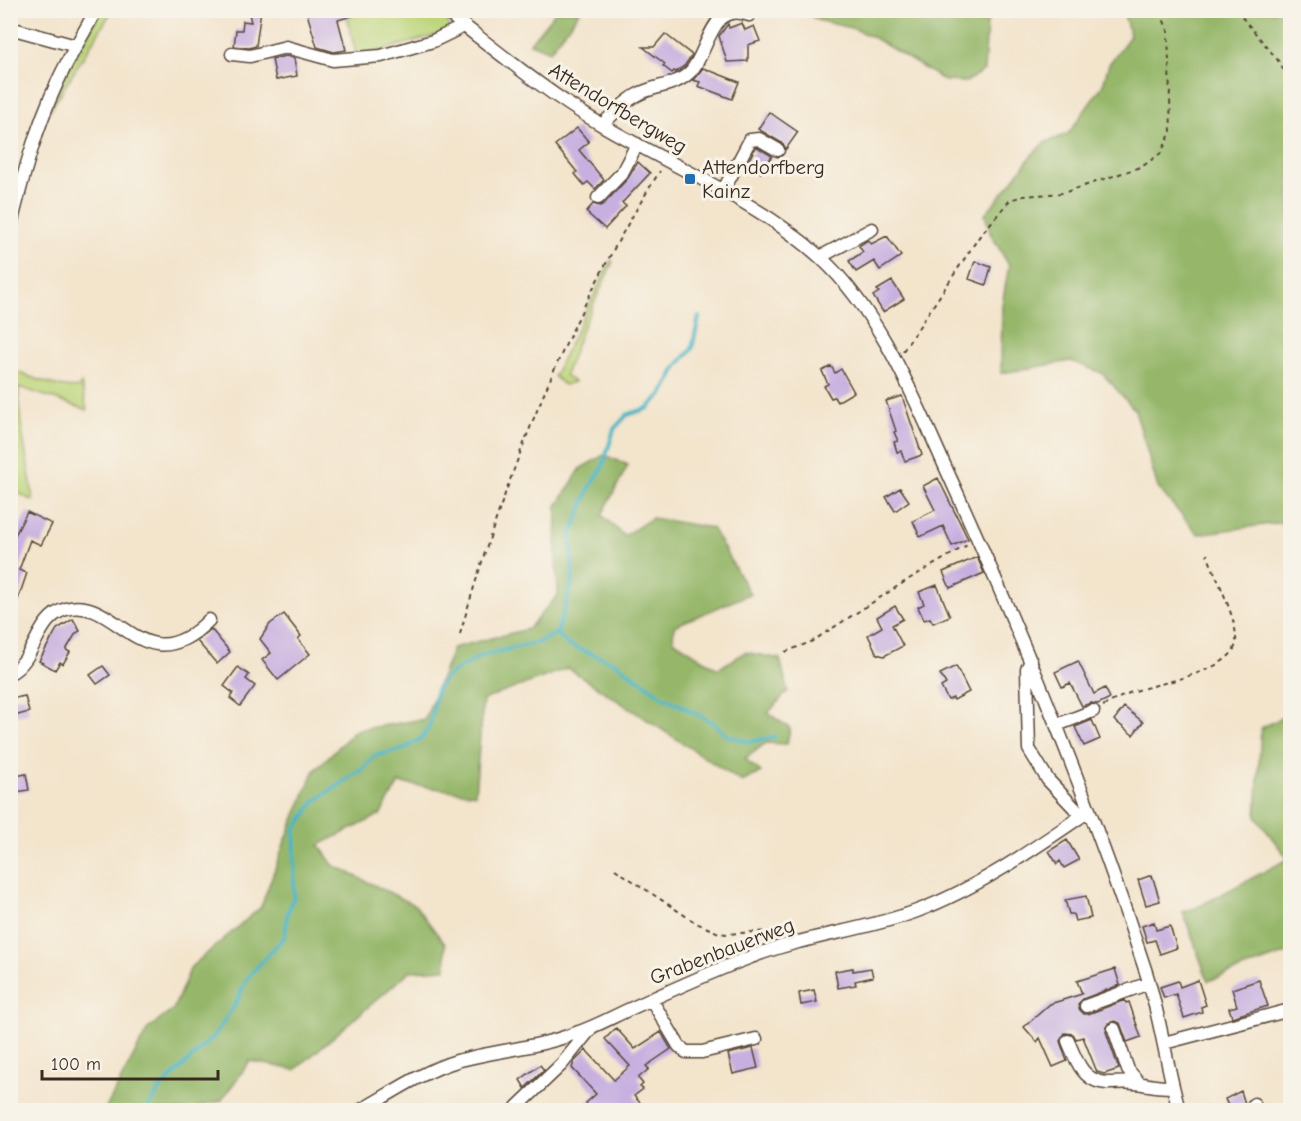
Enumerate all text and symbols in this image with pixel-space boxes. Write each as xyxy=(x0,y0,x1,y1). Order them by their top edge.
street label: Attendorfbergweg xyxy=(545,57,691,159)
place label: Attendorfberg Kainz xyxy=(702,155,825,203)
marker: Attendorfberg Kainz xyxy=(683,172,697,186)
street label: Grabenbauerweg xyxy=(646,912,798,990)
scale bar xyxy=(42,1043,218,1081)
text: 100 m xyxy=(51,1054,101,1075)

